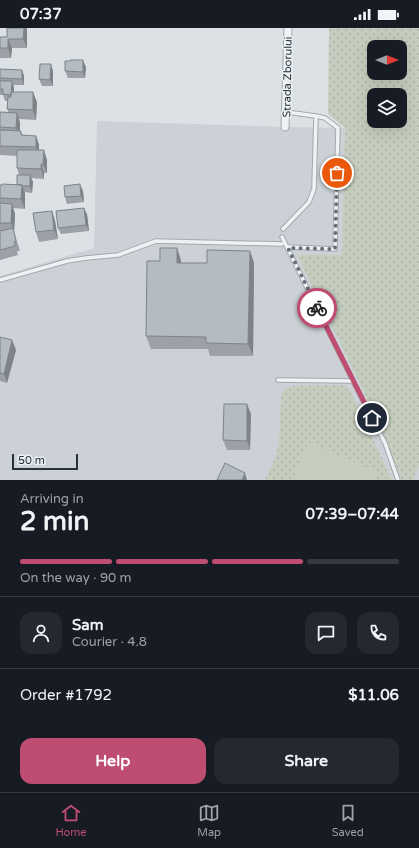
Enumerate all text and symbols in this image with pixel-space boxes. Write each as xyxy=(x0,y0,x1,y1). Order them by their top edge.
text: 07:37 xyxy=(20,5,62,23)
street label: Strada Zborului xyxy=(280,36,295,118)
north arrow xyxy=(367,40,407,80)
map controls xyxy=(367,40,407,128)
button: layers xyxy=(367,88,407,128)
pin xyxy=(320,156,354,190)
icon: bag xyxy=(326,162,348,184)
courier xyxy=(297,288,337,328)
icon: bike xyxy=(306,297,328,319)
pin xyxy=(355,401,389,435)
icon: home xyxy=(361,407,383,429)
scale bar xyxy=(12,452,78,471)
text: 50 m xyxy=(18,454,45,467)
text: Arriving in xyxy=(20,491,84,507)
text: 07:39–07:44 xyxy=(306,505,399,523)
text: 2 min xyxy=(20,506,89,537)
text: On the way · 90 m xyxy=(20,570,132,586)
button: person xyxy=(20,612,62,654)
button: chat xyxy=(305,612,347,654)
button: phone xyxy=(357,612,399,654)
text: Sam xyxy=(72,616,103,634)
text: Courier · 4.8 xyxy=(72,634,147,650)
text: Order #1792 xyxy=(20,686,112,704)
text: $11.06 xyxy=(348,686,399,704)
button: Help xyxy=(20,738,206,784)
button: Share xyxy=(214,738,399,784)
tab: Home xyxy=(55,802,87,839)
tab: Map xyxy=(197,802,221,839)
tab: Saved xyxy=(332,802,364,839)

